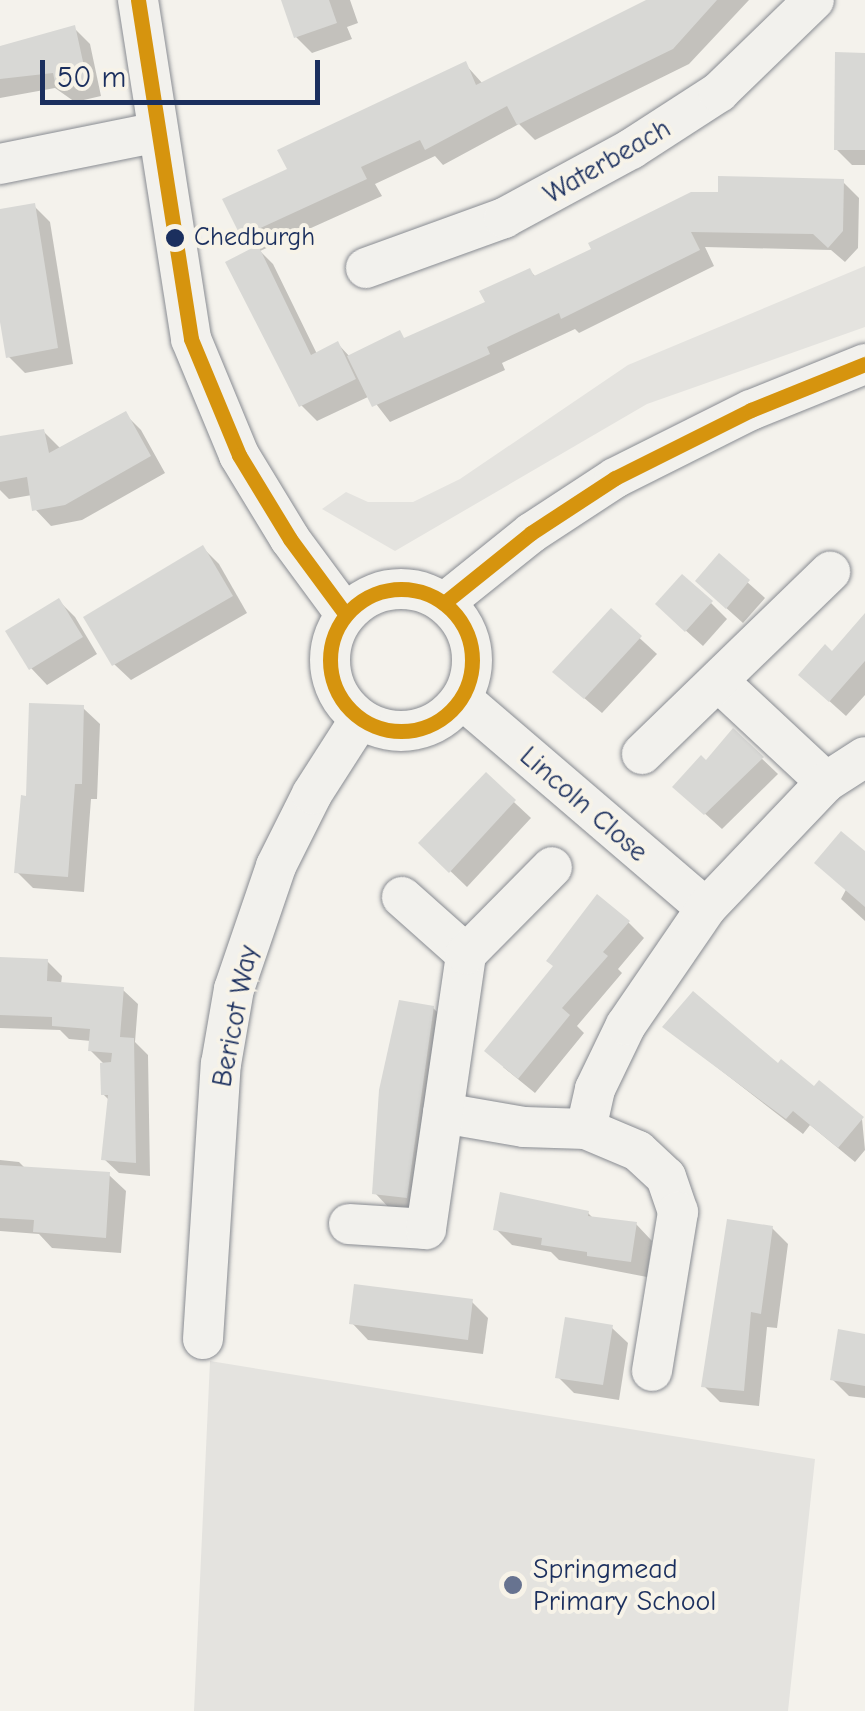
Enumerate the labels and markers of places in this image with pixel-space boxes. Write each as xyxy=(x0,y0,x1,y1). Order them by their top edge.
place label: Chedburgh xyxy=(194,222,315,254)
marker: Chedburgh xyxy=(165,228,185,248)
place label: Springmead Primary School xyxy=(533,1552,716,1618)
marker: Springmead Primary School xyxy=(502,1574,524,1596)

